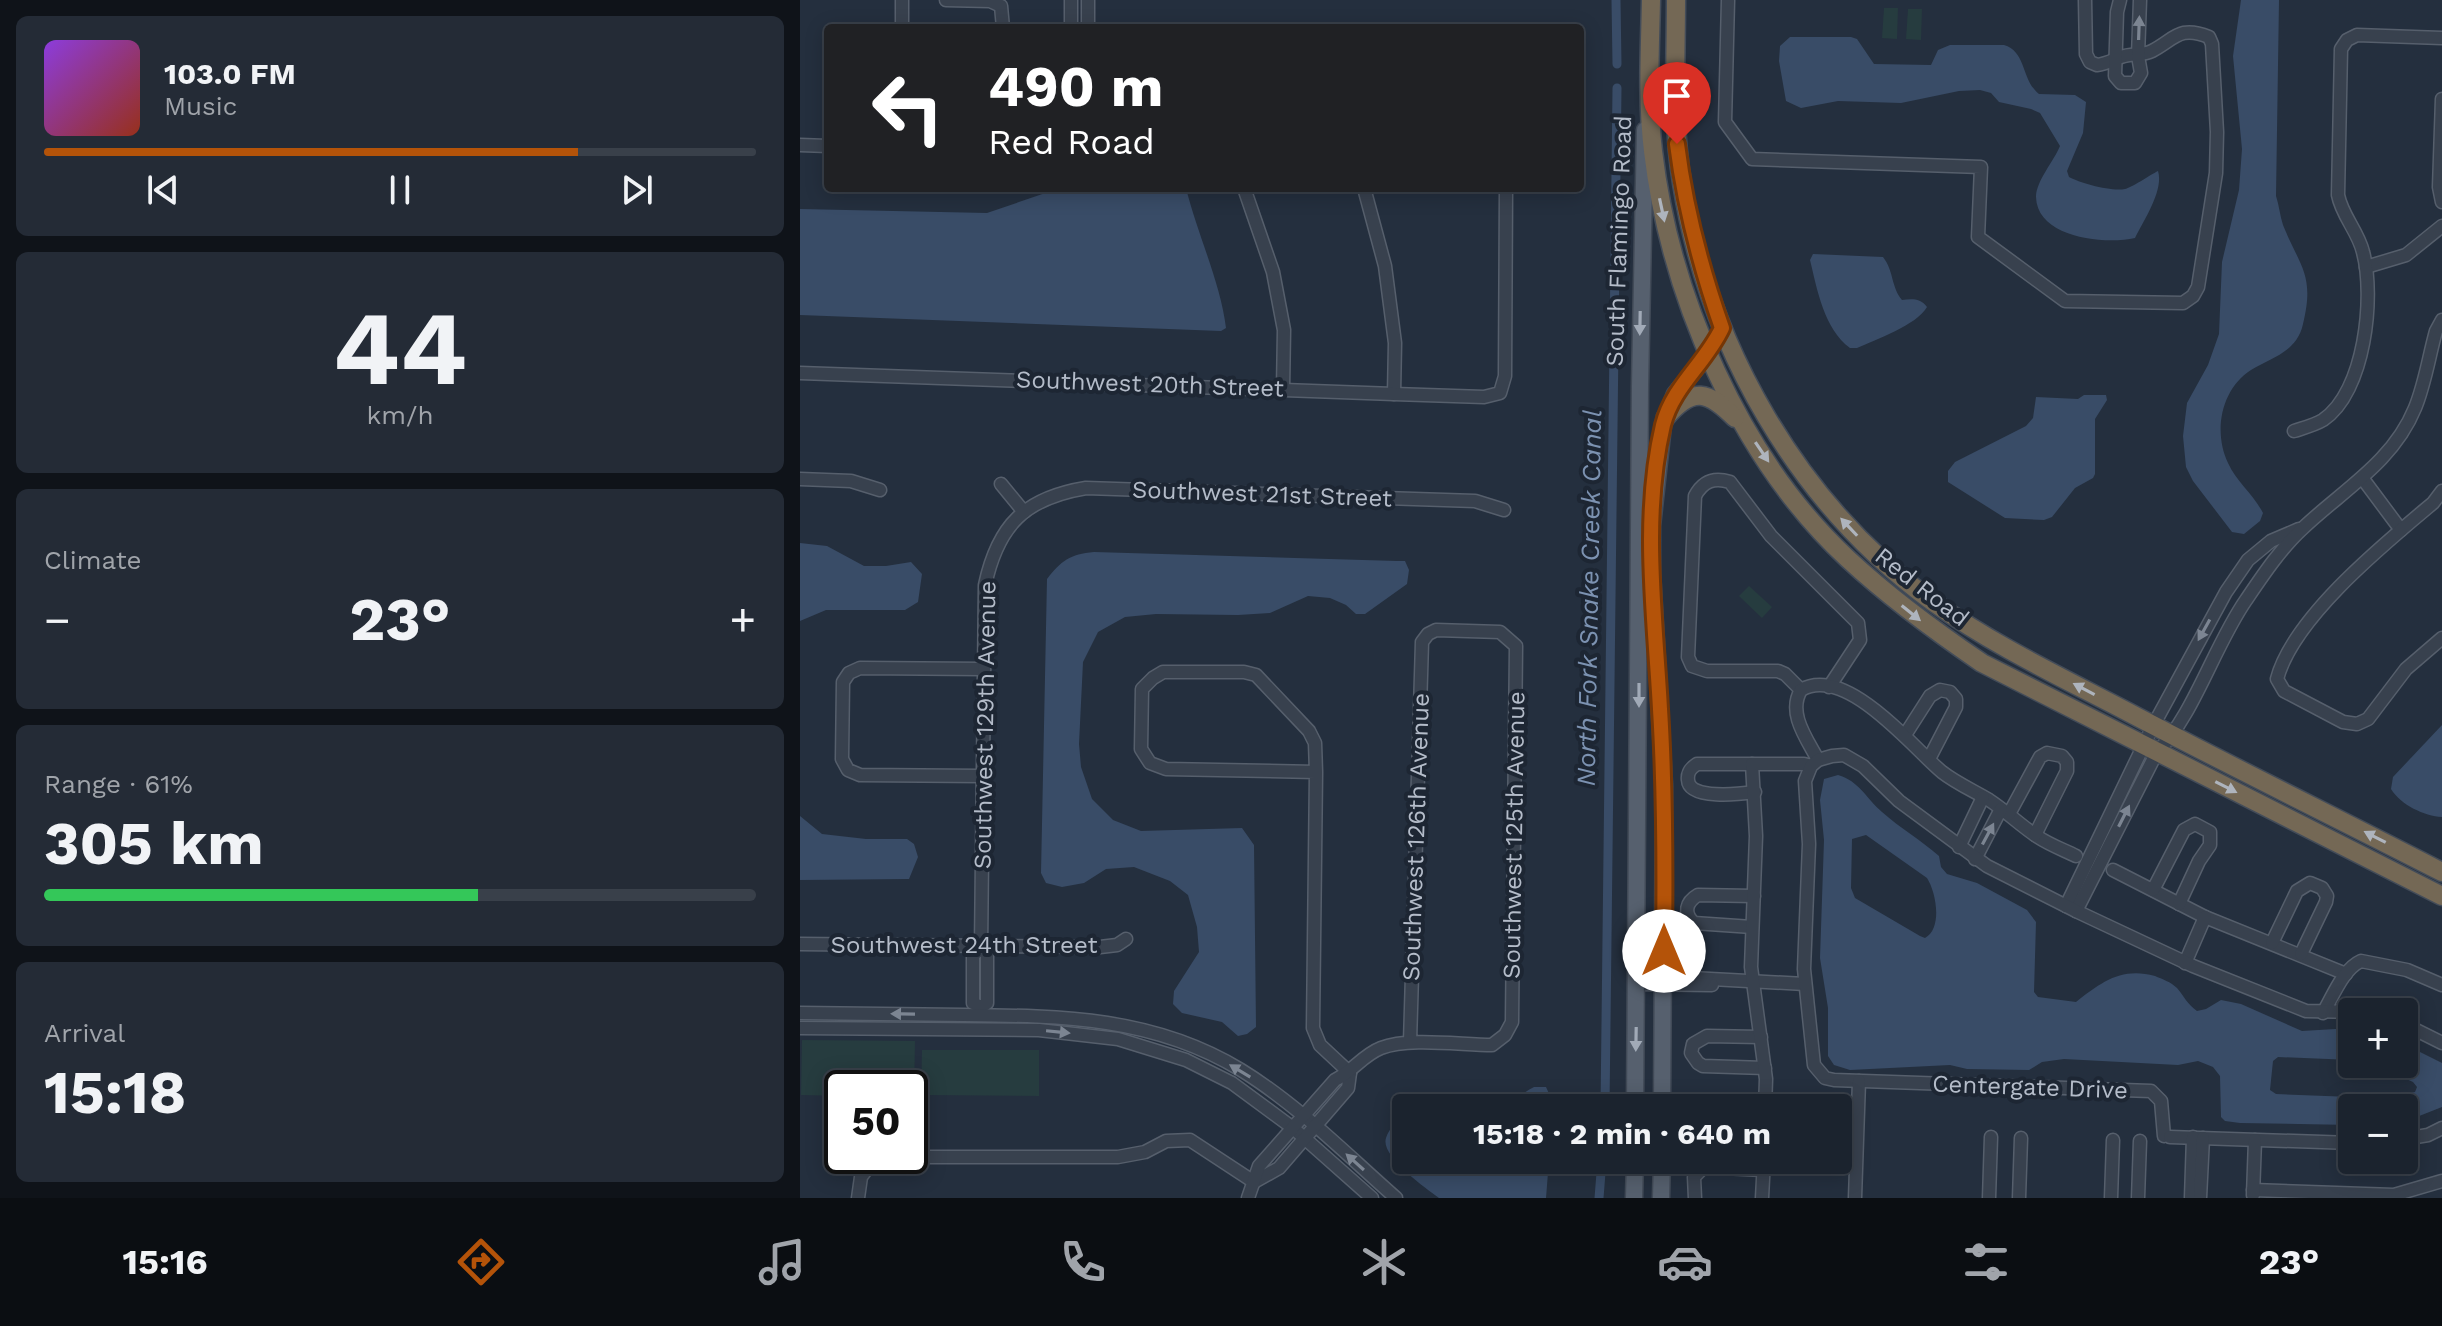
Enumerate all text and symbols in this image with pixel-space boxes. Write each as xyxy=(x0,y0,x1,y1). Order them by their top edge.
one-way arrow xyxy=(2132,15,2145,40)
text: 490 m xyxy=(988,54,1163,120)
text: 103.0 FM xyxy=(164,56,296,91)
icon: left xyxy=(856,56,960,160)
pin xyxy=(1643,62,1711,144)
icon: arrive xyxy=(1655,74,1699,118)
text: Music xyxy=(164,91,237,121)
street label: South Flamingo Road xyxy=(1601,115,1637,367)
text: Red Road xyxy=(988,121,1155,163)
icon: previous xyxy=(141,168,185,212)
icon: pause xyxy=(378,168,422,212)
icon: next xyxy=(615,168,659,212)
one-way arrow xyxy=(1656,198,1669,223)
text: 44 xyxy=(333,287,467,409)
one-way arrow xyxy=(1634,311,1647,336)
street label: Southwest 20th Street xyxy=(1016,365,1284,403)
text: km/h xyxy=(367,400,433,430)
water label: North Fork Snake Creek Canal xyxy=(1571,409,1607,787)
one-way arrow xyxy=(1754,442,1769,463)
street label: Southwest 21st Street xyxy=(1131,475,1393,513)
one-way arrow xyxy=(1840,517,1858,536)
street label: Red Road xyxy=(1870,542,1974,632)
text: Climate xyxy=(44,545,142,575)
street label: Southwest 129th Avenue xyxy=(968,581,1002,869)
text: 23° xyxy=(349,584,451,655)
text: − xyxy=(44,594,71,646)
text: + xyxy=(729,594,756,646)
one-way arrow xyxy=(1901,605,1922,622)
one-way arrow xyxy=(2197,619,2210,642)
one-way arrow xyxy=(1633,683,1645,708)
one-way arrow xyxy=(2073,683,2096,696)
street label: Southwest 125th Avenue xyxy=(1497,691,1531,979)
street label: Southwest 126th Avenue xyxy=(1397,692,1435,982)
text: Range · 61% xyxy=(44,769,193,799)
one-way arrow xyxy=(2215,781,2238,794)
one-way arrow xyxy=(2117,805,2131,828)
text: 305 km xyxy=(44,808,264,879)
one-way arrow xyxy=(1982,822,1995,845)
one-way arrow xyxy=(2363,831,2386,844)
position arrow xyxy=(1622,909,1706,993)
street label: Southwest 24th Street xyxy=(831,931,1098,959)
map controls xyxy=(2338,998,2418,1174)
button: + xyxy=(2338,998,2418,1078)
one-way arrow xyxy=(890,1008,915,1021)
text: Arrival xyxy=(44,1018,125,1048)
one-way arrow xyxy=(1046,1026,1071,1039)
one-way arrow xyxy=(1630,1027,1643,1052)
text: 15:18 xyxy=(44,1057,186,1128)
one-way arrow xyxy=(1229,1064,1251,1078)
speed limit sign: 50 xyxy=(824,1070,928,1174)
street label: Centergate Drive xyxy=(1932,1070,2128,1104)
button: − xyxy=(2338,1094,2418,1174)
text: 15:18 · 2 min · 640 m xyxy=(1473,1116,1771,1151)
one-way arrow xyxy=(1346,1154,1366,1171)
icon: directions xyxy=(453,1234,509,1290)
icon: music xyxy=(754,1234,810,1290)
icon: phone xyxy=(1055,1234,1111,1290)
icon: climate xyxy=(1356,1234,1412,1290)
icon: car xyxy=(1657,1234,1713,1290)
icon: filters xyxy=(1958,1234,2014,1290)
text: 15:16 xyxy=(123,1241,208,1283)
text: 23° xyxy=(2259,1241,2319,1283)

